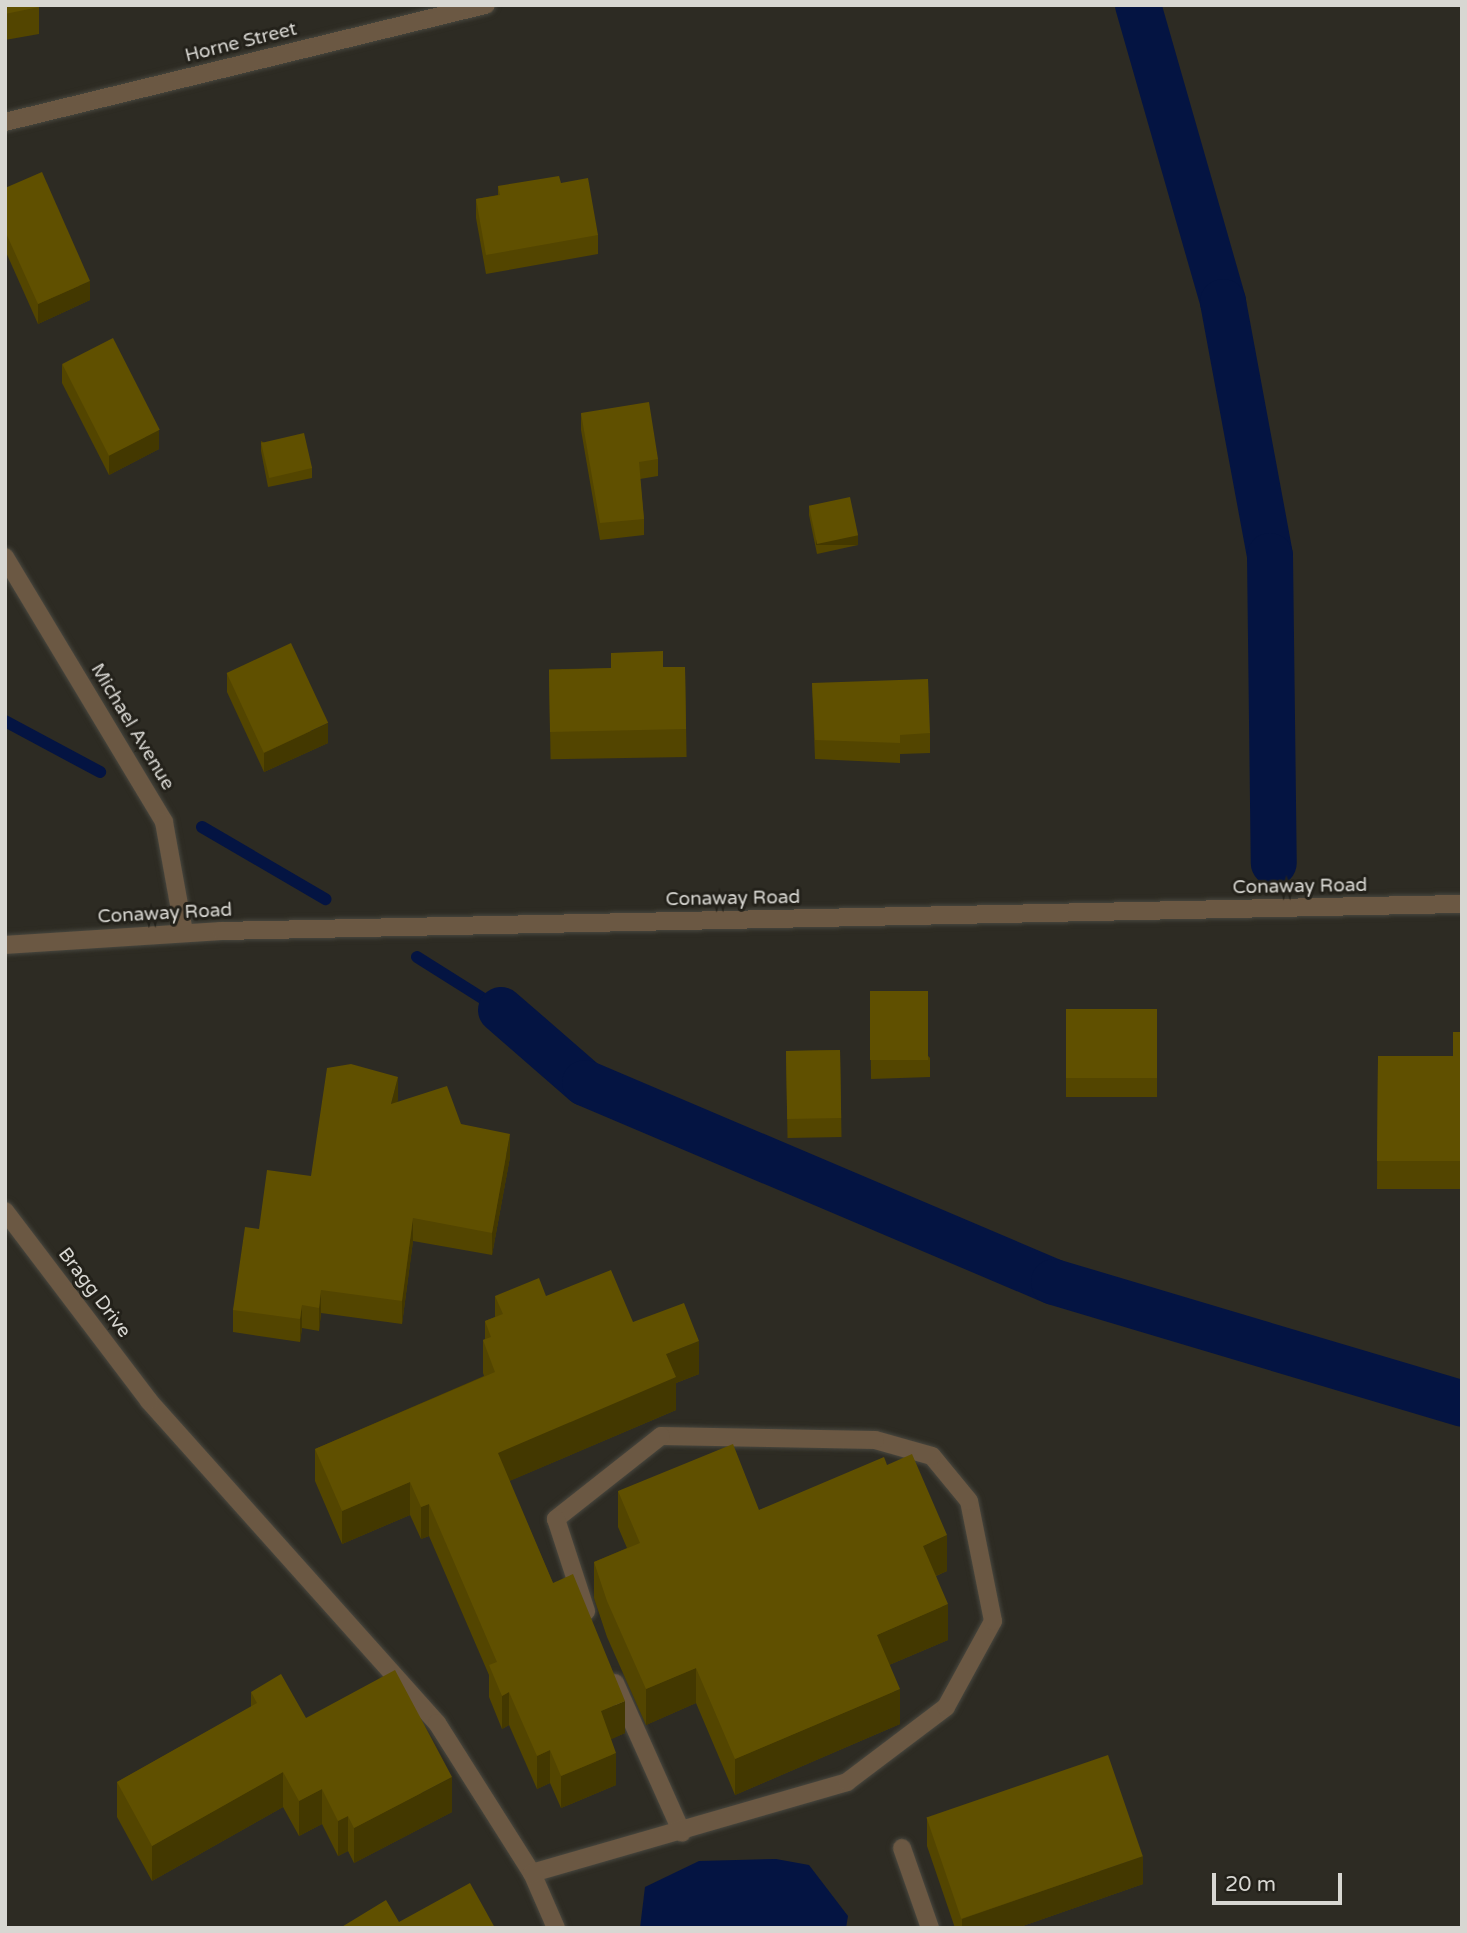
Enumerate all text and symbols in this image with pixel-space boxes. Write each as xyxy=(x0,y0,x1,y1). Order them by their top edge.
street label: Horne Street xyxy=(183,18,299,68)
street label: Michael Avenue xyxy=(85,660,179,794)
street label: Conaway Road xyxy=(1232,874,1368,900)
street label: Conaway Road xyxy=(665,886,801,912)
street label: Conaway Road xyxy=(97,899,233,929)
street label: Bragg Drive xyxy=(53,1244,135,1342)
scale bar xyxy=(1215,1860,1344,1904)
text: 20 m xyxy=(1225,1872,1276,1897)

